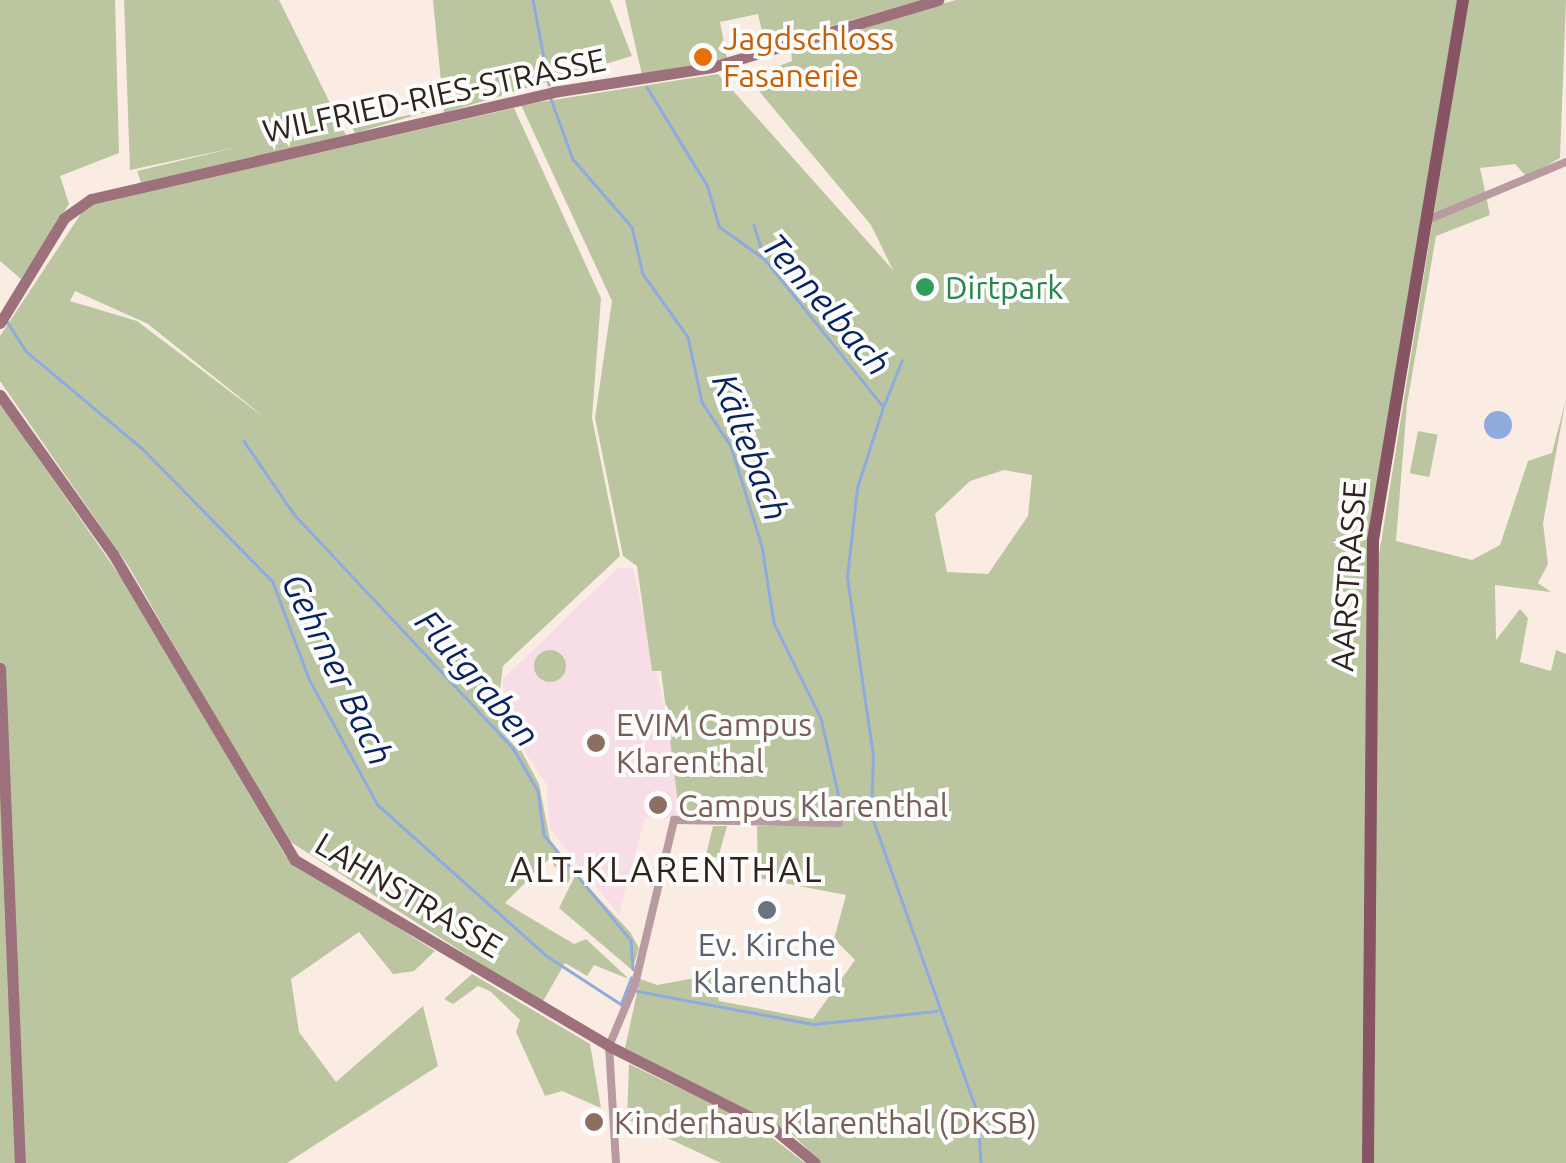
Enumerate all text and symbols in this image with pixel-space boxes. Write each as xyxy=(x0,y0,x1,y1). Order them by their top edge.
place label: Jagdschloss Fasanerie xyxy=(723,20,894,95)
street label: WILFRIED-RIES-STRASSE xyxy=(259,40,609,150)
marker: Jagdschloss Fasanerie xyxy=(692,46,714,68)
water label: Tennelbach xyxy=(754,224,900,384)
place label: Dirtpark xyxy=(945,268,1064,306)
marker: Dirtpark xyxy=(914,276,936,298)
water label: Kältebach xyxy=(704,368,798,526)
street label: AARSTRASSE xyxy=(1322,480,1374,672)
water label: Gehrner Bach xyxy=(273,566,403,772)
water label: Flutgraben xyxy=(407,601,549,755)
place label: EVIM Campus Klarenthal xyxy=(616,706,812,781)
marker: EVIM Campus Klarenthal xyxy=(585,732,607,754)
place label: Campus Klarenthal xyxy=(678,786,948,824)
marker: Campus Klarenthal xyxy=(647,794,669,816)
street label: LAHNSTRASSE xyxy=(309,824,509,966)
district label: ALT-KLARENTHAL xyxy=(510,848,824,890)
marker: Ev. Kirche Klarenthal xyxy=(756,899,778,921)
place label: Ev. Kirche Klarenthal xyxy=(693,926,841,1001)
place label: Kinderhaus Klarenthal (DKSB) xyxy=(614,1103,1037,1141)
marker: Kinderhaus Klarenthal (DKSB) xyxy=(583,1111,605,1133)

